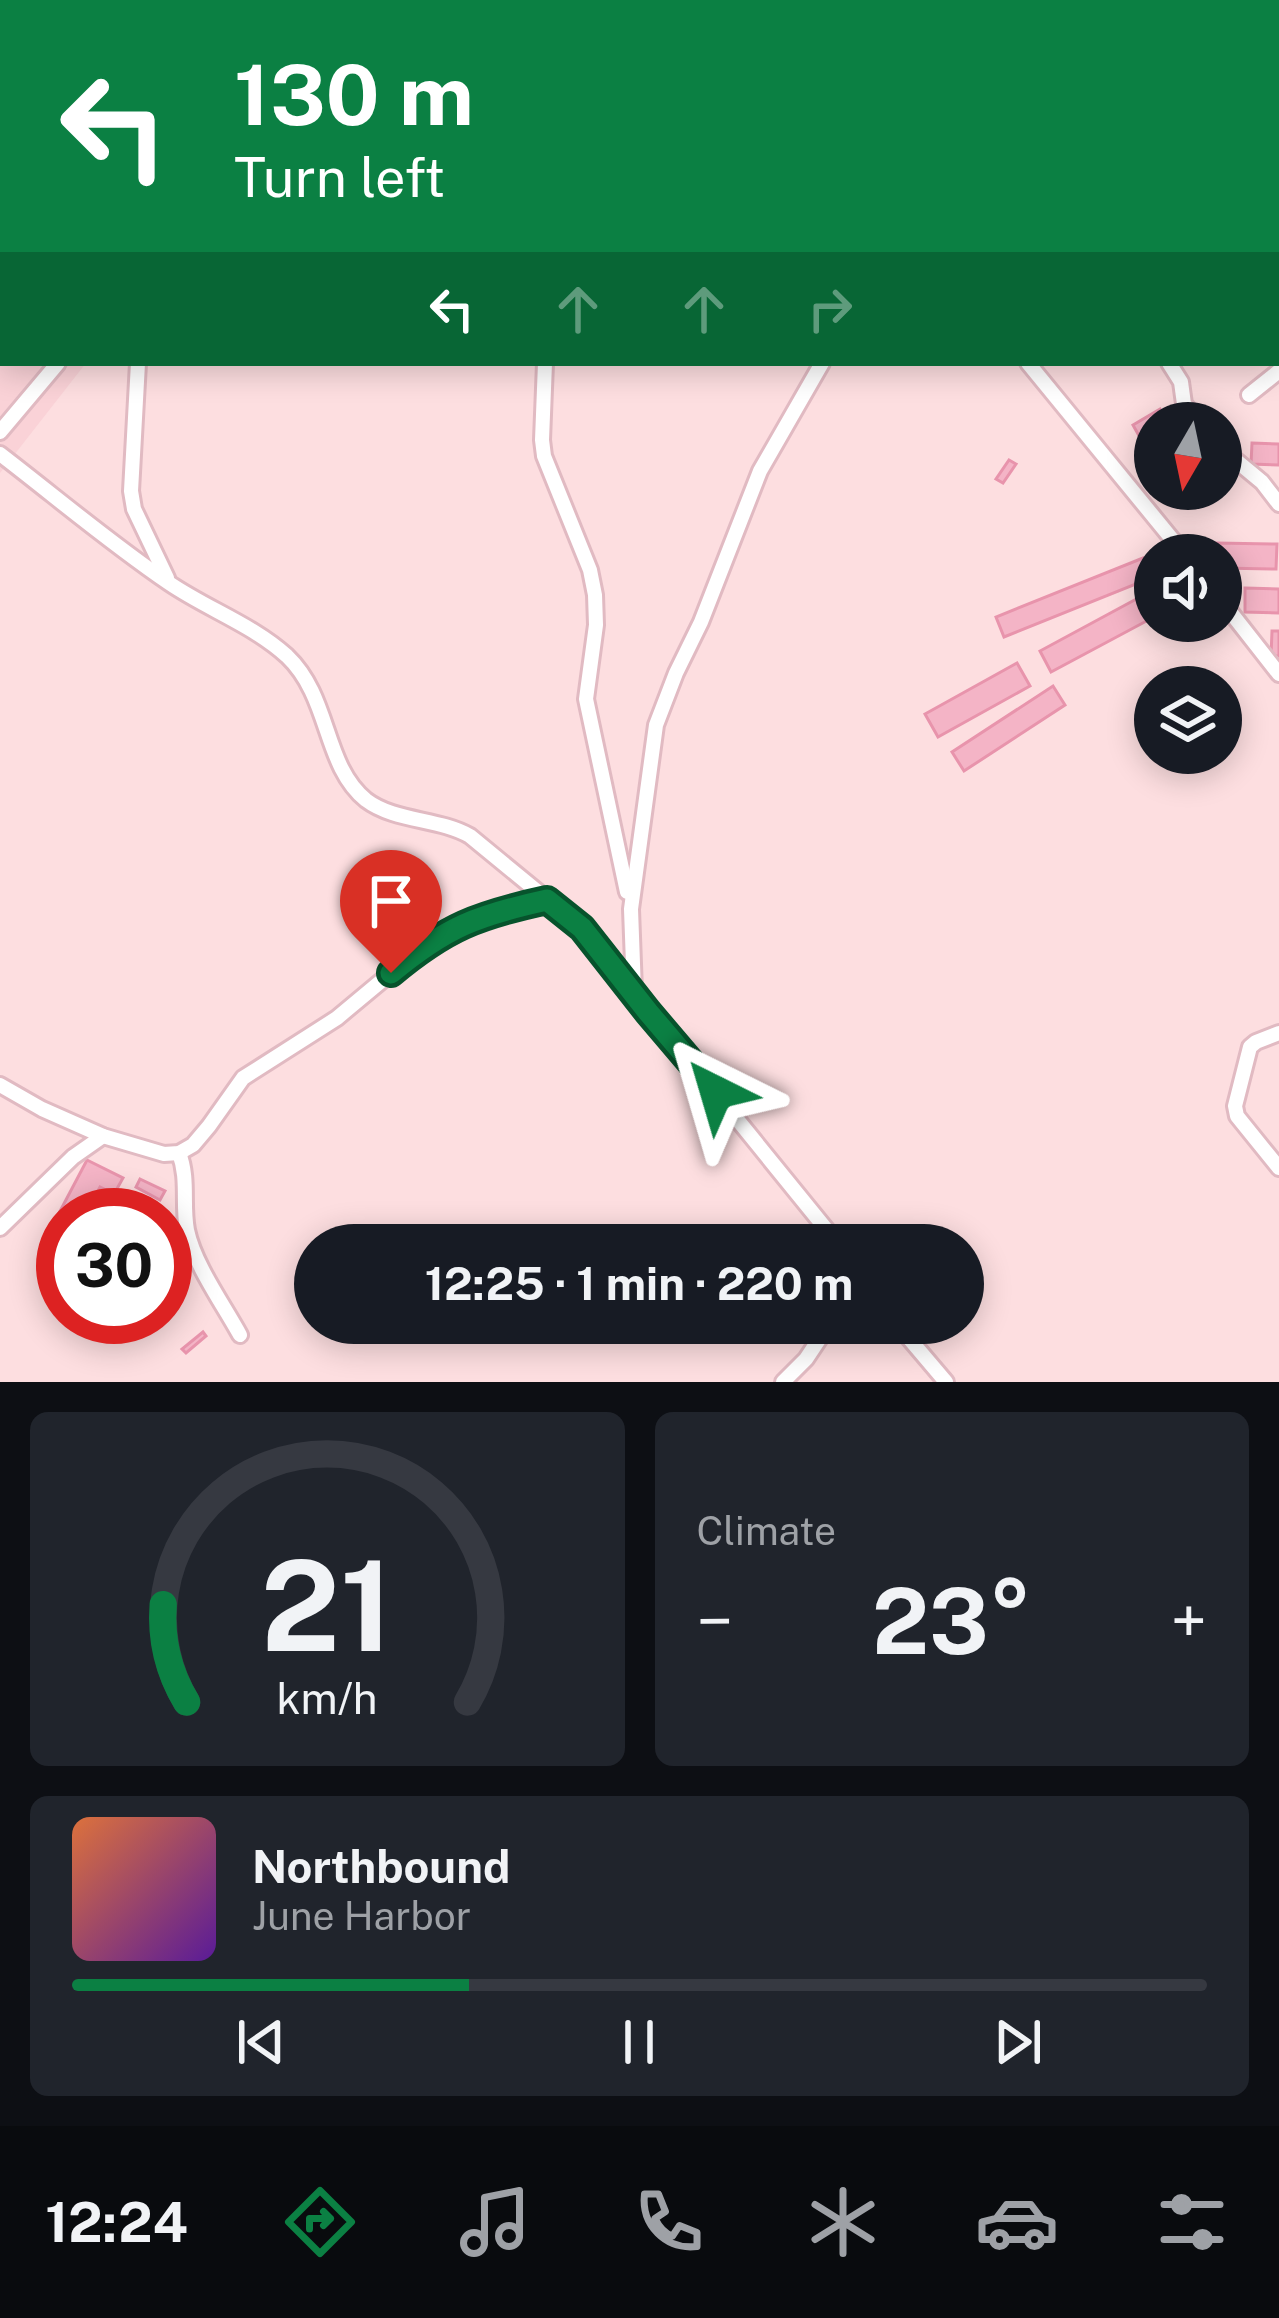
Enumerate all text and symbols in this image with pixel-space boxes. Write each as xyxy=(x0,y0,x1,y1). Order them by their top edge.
text: 130 m xyxy=(234,45,474,144)
icon: left xyxy=(36,48,192,204)
text: Turn left xyxy=(234,146,445,209)
icon: left xyxy=(419,276,485,342)
icon: ahead xyxy=(545,276,611,342)
icon: ahead xyxy=(671,276,737,342)
icon: right xyxy=(797,276,863,342)
north arrow xyxy=(1134,402,1242,510)
map controls xyxy=(1134,402,1242,774)
button: sound xyxy=(1134,534,1242,642)
button: layers xyxy=(1134,666,1242,774)
pin xyxy=(340,850,442,973)
icon: arrive xyxy=(358,868,424,934)
position arrow xyxy=(653,1029,779,1155)
speed limit sign: 30 xyxy=(36,1188,192,1344)
text: 12:25 · 1 min · 220 m xyxy=(425,1257,853,1310)
text: Climate xyxy=(697,1508,836,1554)
text: 21 xyxy=(261,1532,394,1679)
text: 23° xyxy=(872,1568,1032,1674)
text: − xyxy=(697,1582,733,1660)
text: + xyxy=(1170,1582,1207,1660)
text: km/h xyxy=(277,1673,378,1724)
text: Northbound xyxy=(252,1840,510,1893)
text: June Harbor xyxy=(252,1893,471,1939)
icon: previous xyxy=(228,2009,294,2075)
icon: pause xyxy=(606,2009,672,2075)
icon: next xyxy=(985,2009,1051,2075)
icon: directions xyxy=(278,2180,362,2264)
icon: music xyxy=(453,2180,537,2264)
icon: phone xyxy=(627,2180,711,2264)
icon: climate xyxy=(801,2180,885,2264)
icon: car xyxy=(975,2180,1059,2264)
icon: filters xyxy=(1150,2180,1234,2264)
text: 12:24 xyxy=(45,2191,188,2254)

